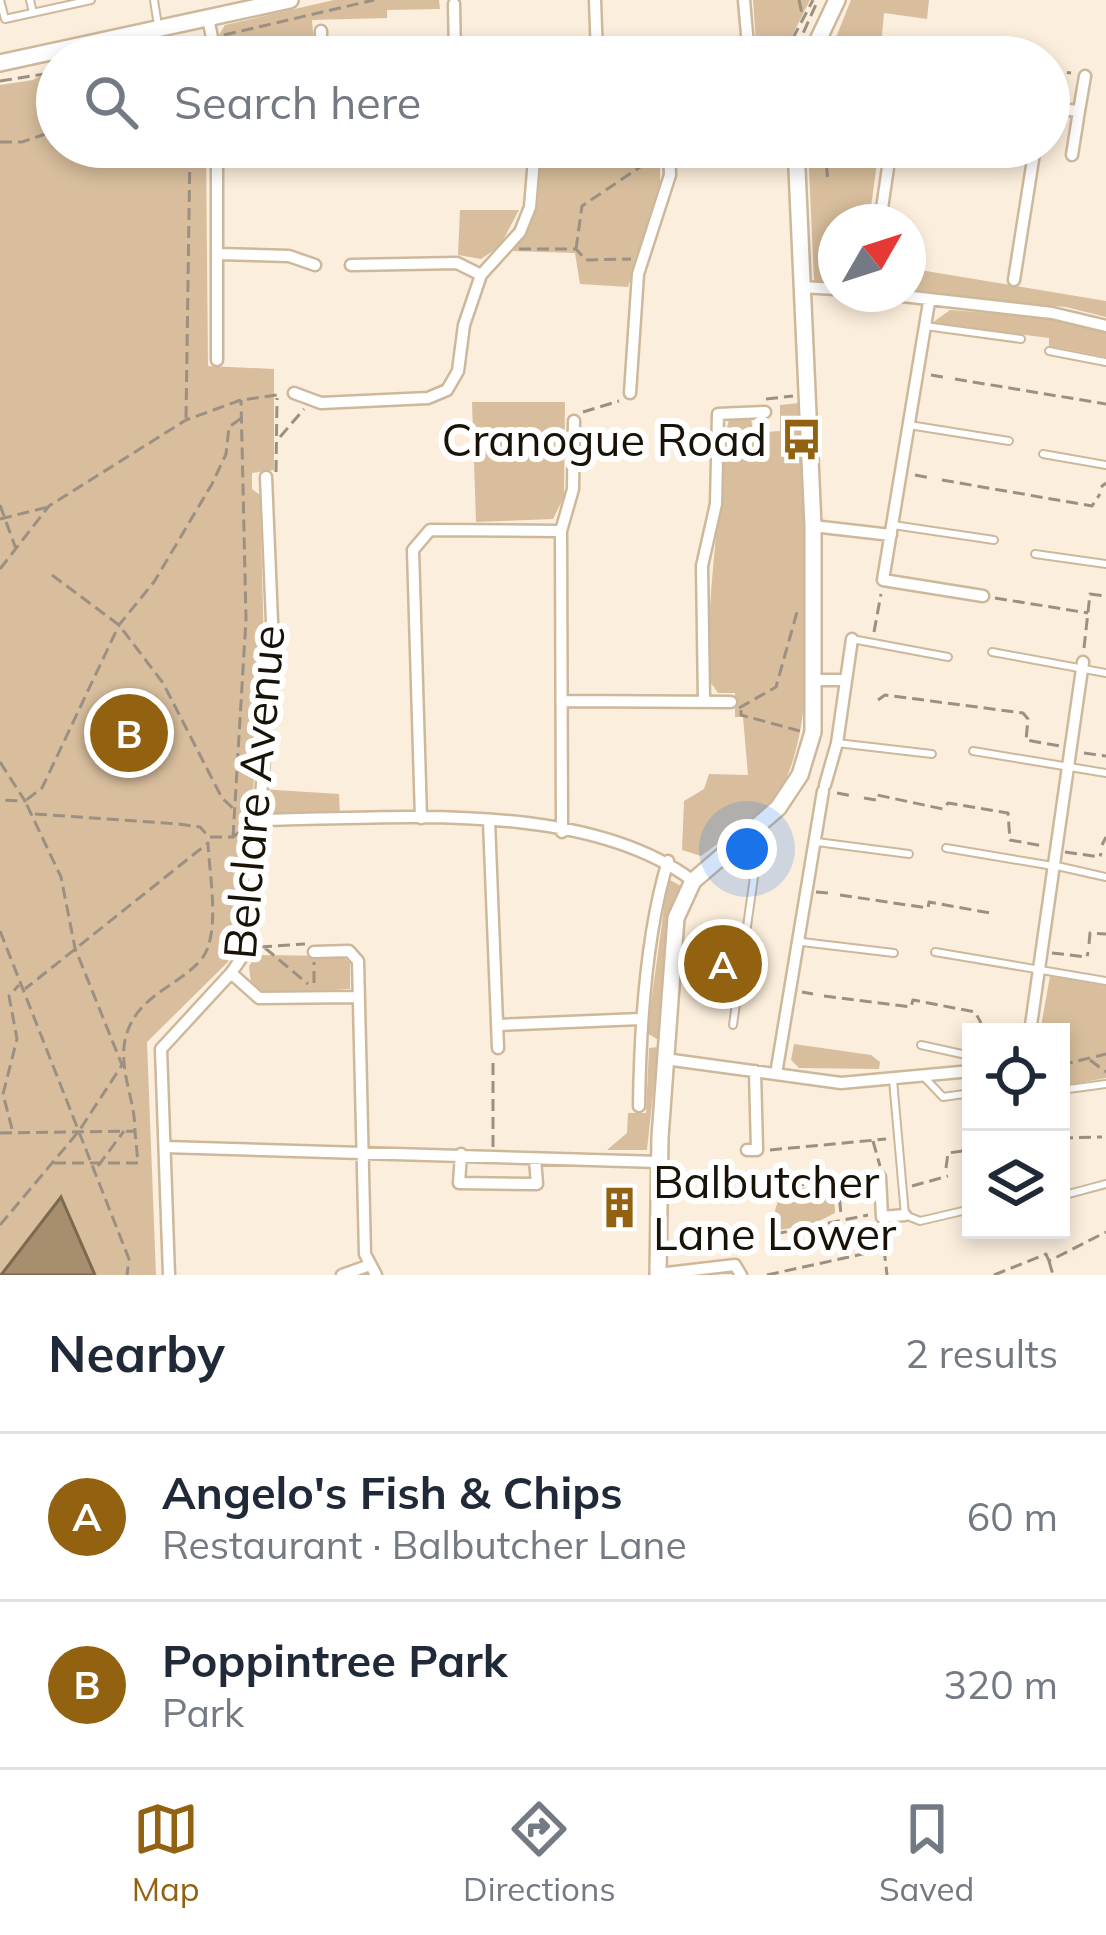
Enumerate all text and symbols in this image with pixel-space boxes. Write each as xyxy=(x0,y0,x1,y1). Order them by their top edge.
search box xyxy=(36,36,1070,168)
icon: search xyxy=(78,69,144,135)
text: Search here xyxy=(174,74,421,130)
north arrow xyxy=(818,204,926,312)
place label: Cranogue Road xyxy=(441,411,767,467)
bus stop icon: Cranogue Road xyxy=(778,417,824,463)
street label: Belclare Avenue xyxy=(211,623,295,961)
pin: B xyxy=(90,688,168,778)
your location xyxy=(717,819,777,879)
pin: A xyxy=(684,919,762,1009)
map controls xyxy=(962,1023,1070,1239)
button: locate xyxy=(962,1023,1070,1131)
button: layers xyxy=(962,1131,1070,1239)
place label: Balbutcher Lane Lower xyxy=(653,1153,897,1261)
building icon: Balbutcher Lane Lower xyxy=(596,1185,642,1231)
text: Nearby xyxy=(48,1321,225,1385)
text: 2 results xyxy=(905,1329,1058,1378)
text: Angelo's Fish & Chips xyxy=(162,1464,623,1520)
text: A xyxy=(72,1492,102,1541)
text: 60 m xyxy=(967,1492,1058,1541)
text: Restaurant · Balbutcher Lane xyxy=(162,1520,687,1569)
text: Poppintree Park xyxy=(162,1632,508,1688)
text: B xyxy=(74,1660,100,1709)
text: 320 m xyxy=(943,1660,1058,1709)
text: Park xyxy=(162,1688,244,1737)
tab: Map xyxy=(132,1796,200,1909)
tab: Directions xyxy=(463,1796,616,1909)
tab: Saved xyxy=(879,1796,974,1909)

